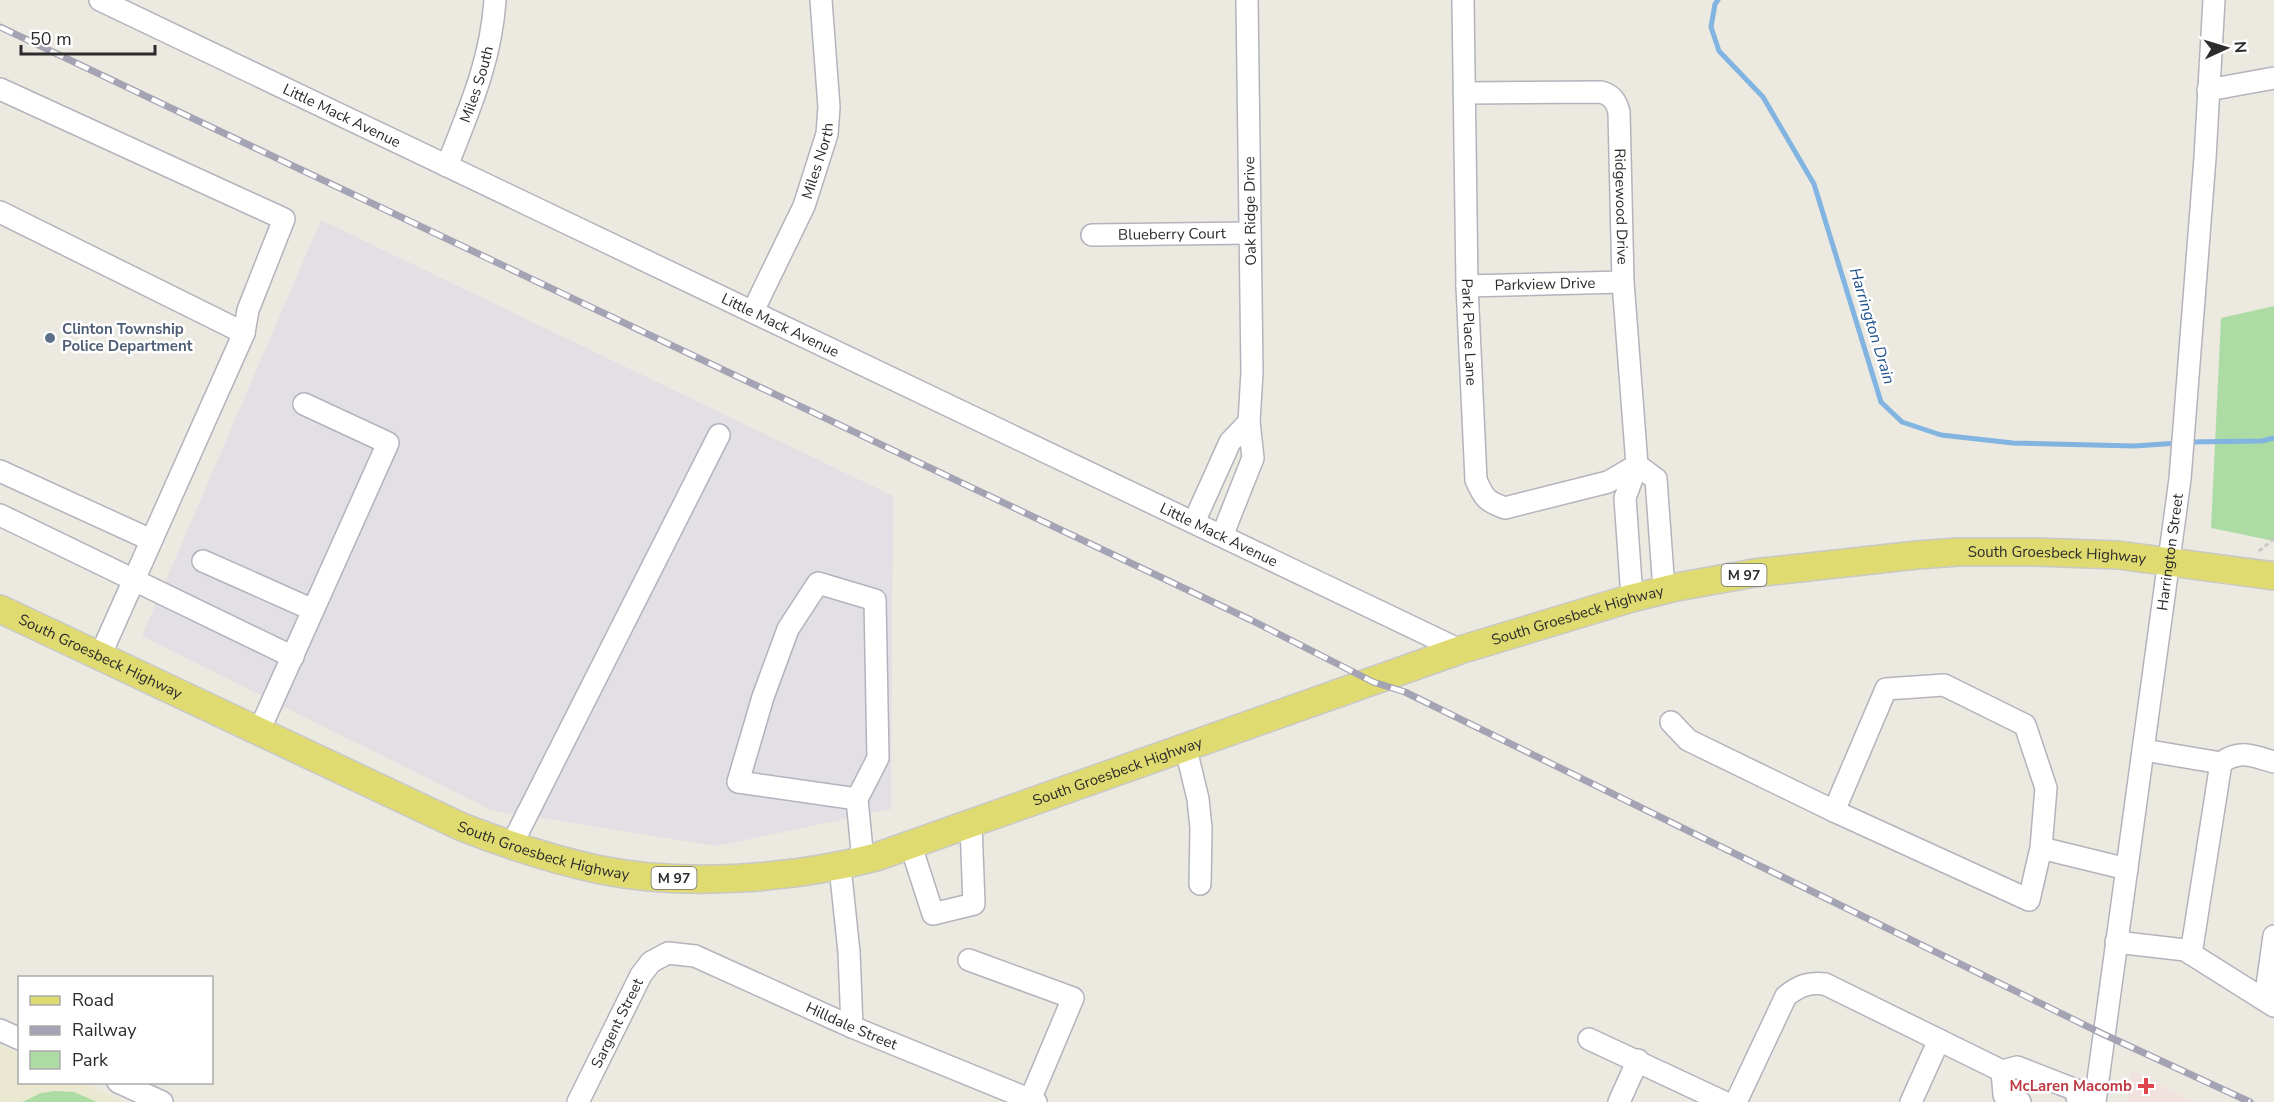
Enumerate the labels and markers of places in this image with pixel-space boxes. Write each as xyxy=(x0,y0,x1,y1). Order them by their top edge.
place label: Clinton Township Police Department xyxy=(62,319,193,356)
marker: Clinton Township Police Department xyxy=(43,331,57,345)
place label: McLaren Macomb xyxy=(2010,1076,2132,1096)
marker: McLaren Macomb xyxy=(2137,1077,2155,1095)

